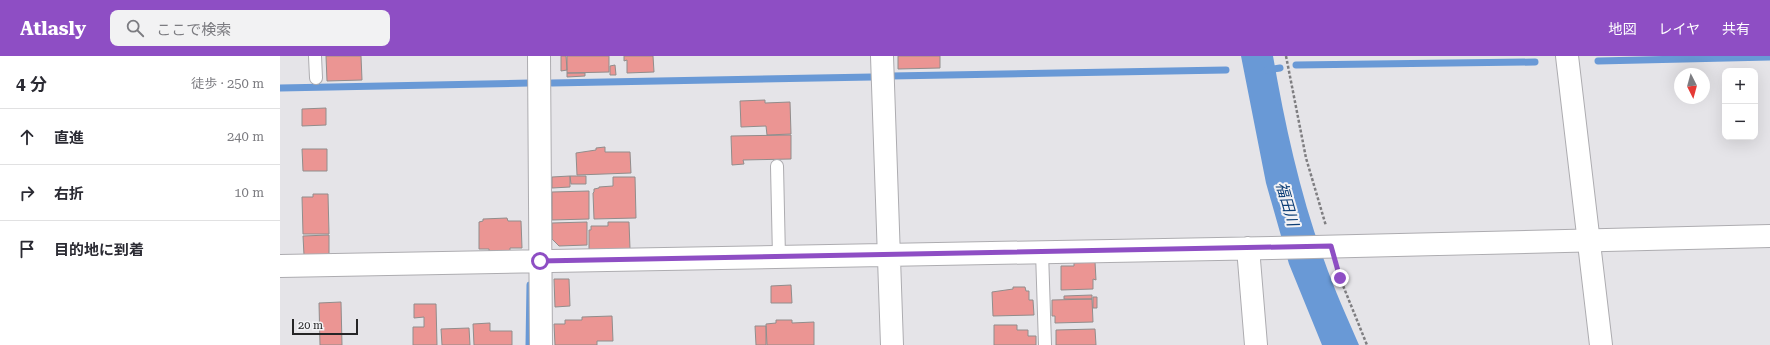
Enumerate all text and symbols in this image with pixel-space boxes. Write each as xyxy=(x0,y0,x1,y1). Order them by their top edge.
search box xyxy=(110,10,390,46)
text: Atlasly xyxy=(20,17,86,40)
icon: search xyxy=(124,17,146,39)
text: ここで検索 xyxy=(156,21,231,39)
text: 地図 xyxy=(1608,21,1636,37)
text: レイヤ xyxy=(1658,21,1700,37)
text: 共有 xyxy=(1722,21,1750,37)
north arrow xyxy=(1674,68,1710,104)
map controls xyxy=(1722,68,1758,140)
button: + xyxy=(1722,68,1758,104)
text: 4 分 xyxy=(16,74,47,94)
text: 徒歩 · 250 m xyxy=(191,76,264,91)
button: − xyxy=(1722,104,1758,140)
icon: ahead xyxy=(16,126,38,148)
text: 直進 xyxy=(54,129,84,147)
text: 240 m xyxy=(227,129,264,144)
water label: 福田川 xyxy=(1272,180,1302,230)
icon: right xyxy=(16,182,38,204)
text: 右折 xyxy=(54,185,84,203)
text: 10 m xyxy=(234,185,264,200)
icon: arrive xyxy=(16,238,38,260)
text: 目的地に到着 xyxy=(54,241,144,259)
route start xyxy=(531,252,549,270)
route end xyxy=(1331,269,1349,287)
scale bar xyxy=(292,317,358,336)
text: 20 m xyxy=(298,319,323,332)

